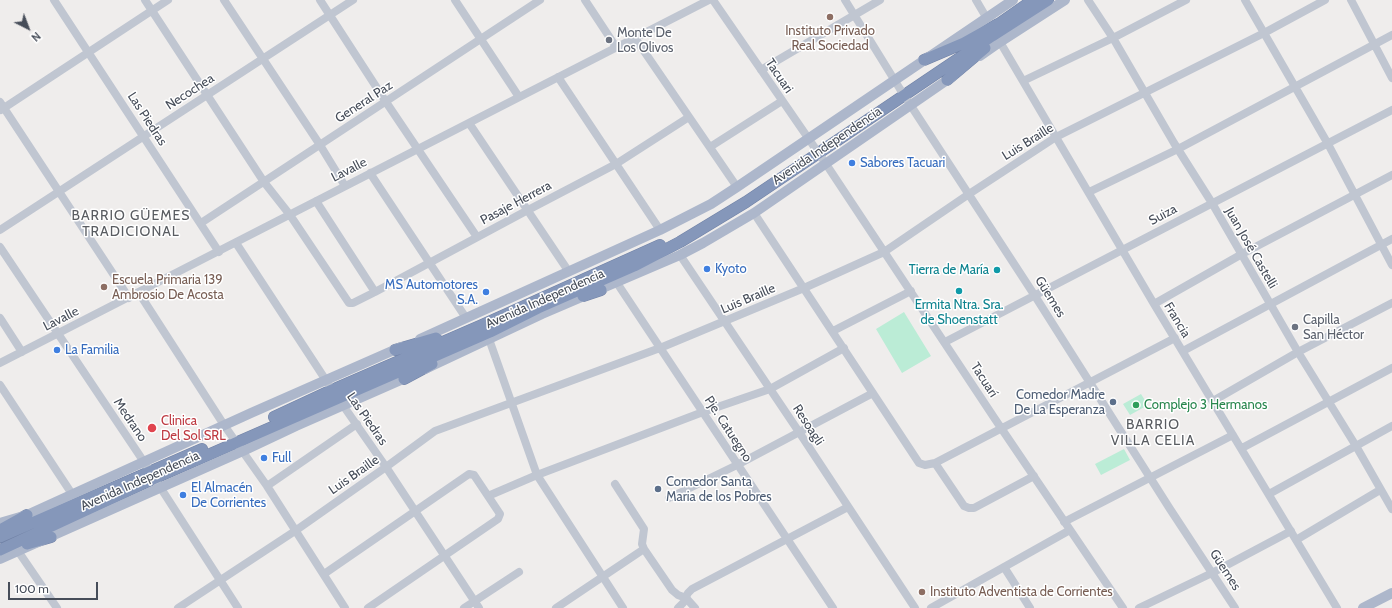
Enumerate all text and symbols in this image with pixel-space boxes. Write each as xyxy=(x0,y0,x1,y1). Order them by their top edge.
north arrow xyxy=(8,8,48,48)
marker: Instituto Privado Real Sociedad xyxy=(825,12,835,22)
place label: Instituto Privado Real Sociedad xyxy=(785,23,875,54)
place label: Monte De Los Olivos xyxy=(617,25,673,56)
text: N xyxy=(28,29,44,45)
marker: Monte De Los Olivos xyxy=(604,35,614,45)
street label: Tacuari xyxy=(762,56,796,96)
street label: Necochea xyxy=(163,71,217,113)
street label: General Paz xyxy=(332,78,396,126)
street label: Las Piedras xyxy=(124,89,170,149)
street label: Avenida Independencia xyxy=(769,104,885,188)
street label: Luis Braille xyxy=(999,120,1057,164)
street label: Lavalle xyxy=(329,154,369,186)
place label: Sabores Tacuari xyxy=(860,155,945,171)
marker: Sabores Tacuari xyxy=(847,158,857,168)
street label: Pasaje Herrera xyxy=(478,178,554,228)
street label: Suiza xyxy=(1146,201,1180,229)
street label: Juan José Castelli xyxy=(1221,205,1281,291)
district label: BARRIO GÜEMES TRADICIONAL xyxy=(72,208,190,240)
place label: Kyoto xyxy=(715,261,747,277)
place label: Tierra de María xyxy=(909,262,989,278)
marker: Kyoto xyxy=(702,264,712,274)
marker: Tierra de María xyxy=(992,265,1002,275)
street label: Avenida Independencia xyxy=(483,266,607,332)
place label: Escuela Primaria 139 Ambrosio De Acosta xyxy=(112,272,224,303)
street label: Güemes xyxy=(1031,274,1069,320)
place label: MS Automotores S.A. xyxy=(385,277,478,308)
street label: Luis Braille xyxy=(718,281,778,317)
marker: Escuela Primaria 139 Ambrosio De Acosta xyxy=(99,282,109,292)
marker: Ermita Ntra. Sra. de Shoenstatt xyxy=(954,286,964,296)
marker: MS Automotores S.A. xyxy=(481,287,491,297)
place label: Ermita Ntra. Sra. de Shoenstatt xyxy=(915,297,1003,328)
street label: Francia xyxy=(1160,299,1194,341)
street label: Lavalle xyxy=(41,303,81,335)
place label: Capilla San Héctor xyxy=(1303,312,1364,343)
marker: Capilla San Héctor xyxy=(1290,322,1300,332)
place label: La Familia xyxy=(65,342,119,358)
marker: La Familia xyxy=(52,345,62,355)
street label: Tacuarí xyxy=(967,360,1001,400)
place label: Comedor Madre De La Esperanza xyxy=(1014,387,1105,418)
street label: Las Piedras xyxy=(343,390,391,448)
street label: Pje. Catuegno xyxy=(701,393,755,465)
street label: Medrano xyxy=(110,395,150,445)
marker: Comedor Madre De La Esperanza xyxy=(1108,397,1118,407)
place label: Complejo 3 Hermanos xyxy=(1144,397,1267,413)
marker: Complejo 3 Hermanos xyxy=(1131,400,1141,410)
street label: Resoagli xyxy=(789,402,827,448)
place label: Clinica Del Sol SRL xyxy=(161,413,226,444)
district label: BARRIO VILLA CELIA xyxy=(1111,417,1195,450)
marker: Clinica Del Sol SRL xyxy=(146,422,158,434)
street label: Avenida Independencia xyxy=(78,448,202,514)
place label: Full xyxy=(272,450,291,466)
street label: Luis Braille xyxy=(326,452,382,498)
marker: Full xyxy=(259,453,269,463)
place label: Comedor Santa Maria de los Pobres xyxy=(666,474,772,505)
place label: El Almacén De Corrientes xyxy=(191,480,266,511)
marker: Comedor Santa Maria de los Pobres xyxy=(653,484,663,494)
marker: El Almacén De Corrientes xyxy=(178,490,188,500)
street label: Güemes xyxy=(1206,547,1244,593)
scale bar xyxy=(10,574,100,600)
text: 100 m xyxy=(15,581,49,596)
place label: Instituto Adventista de Corrientes xyxy=(930,584,1113,600)
marker: Instituto Adventista de Corrientes xyxy=(917,587,927,597)

